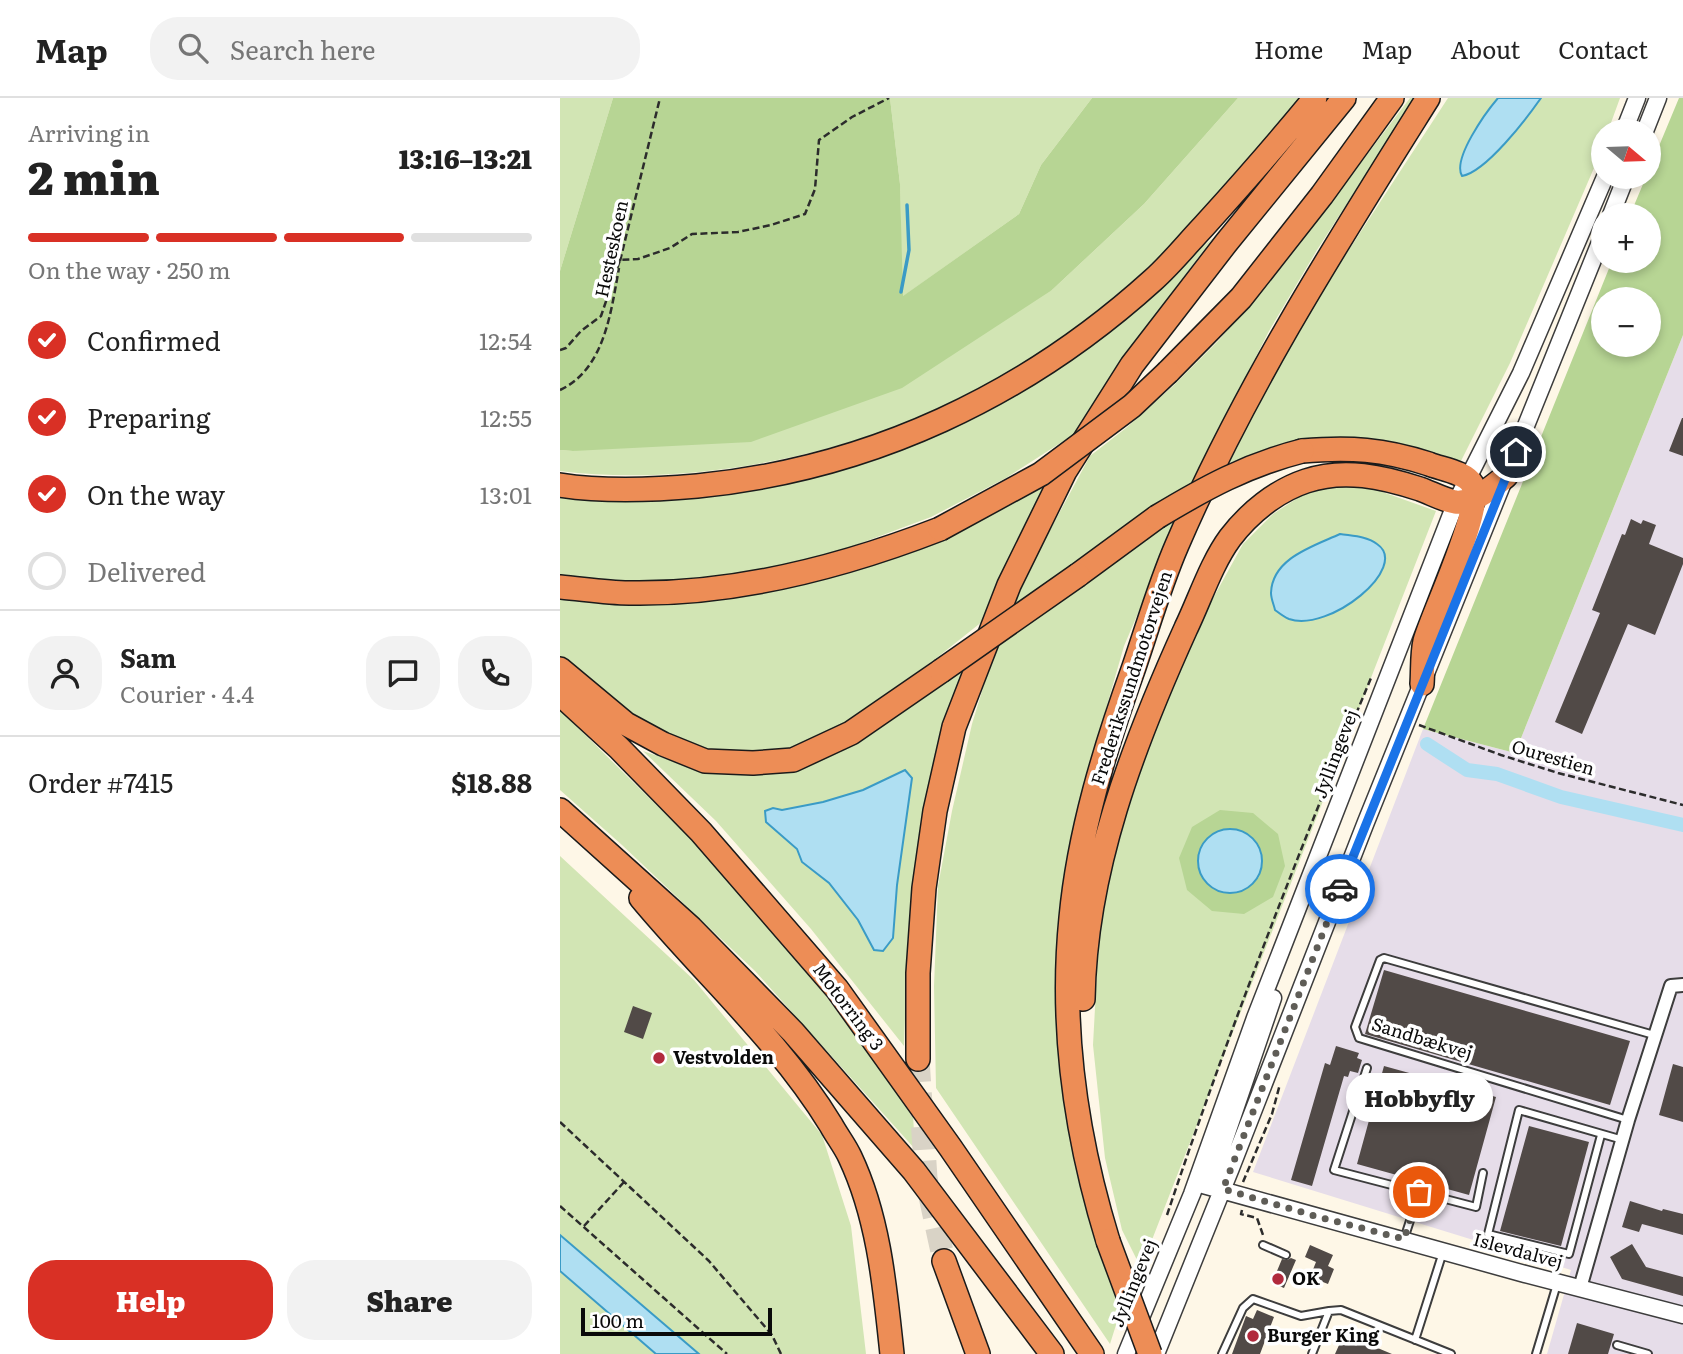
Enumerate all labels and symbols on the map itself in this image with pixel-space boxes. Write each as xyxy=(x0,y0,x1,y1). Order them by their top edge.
north arrow xyxy=(1591,119,1661,189)
street label: Hesteskoen xyxy=(587,198,634,300)
pin xyxy=(1486,422,1546,482)
street label: Frederikssundmotorvejen xyxy=(1083,567,1178,788)
street label: Jyllingevej xyxy=(1305,705,1364,802)
street label: Ourestien xyxy=(1509,732,1598,781)
courier xyxy=(1305,854,1375,924)
street label: Motorring 3 xyxy=(807,956,891,1056)
street label: Sandbækvej xyxy=(1369,1009,1476,1066)
place label: Vestvolden xyxy=(673,1043,775,1070)
marker: Vestvolden xyxy=(651,1050,667,1066)
callout: Hobbyfly xyxy=(1346,1073,1492,1122)
pin xyxy=(1389,1162,1449,1222)
street label: Islevdalvej xyxy=(1470,1225,1566,1274)
street label: Jyllingevej xyxy=(1103,1234,1163,1331)
place label: OK xyxy=(1292,1264,1320,1291)
marker: OK xyxy=(1270,1271,1286,1287)
scale bar xyxy=(581,1305,772,1337)
place label: Burger King xyxy=(1267,1321,1380,1348)
marker: Burger King xyxy=(1245,1328,1261,1344)

